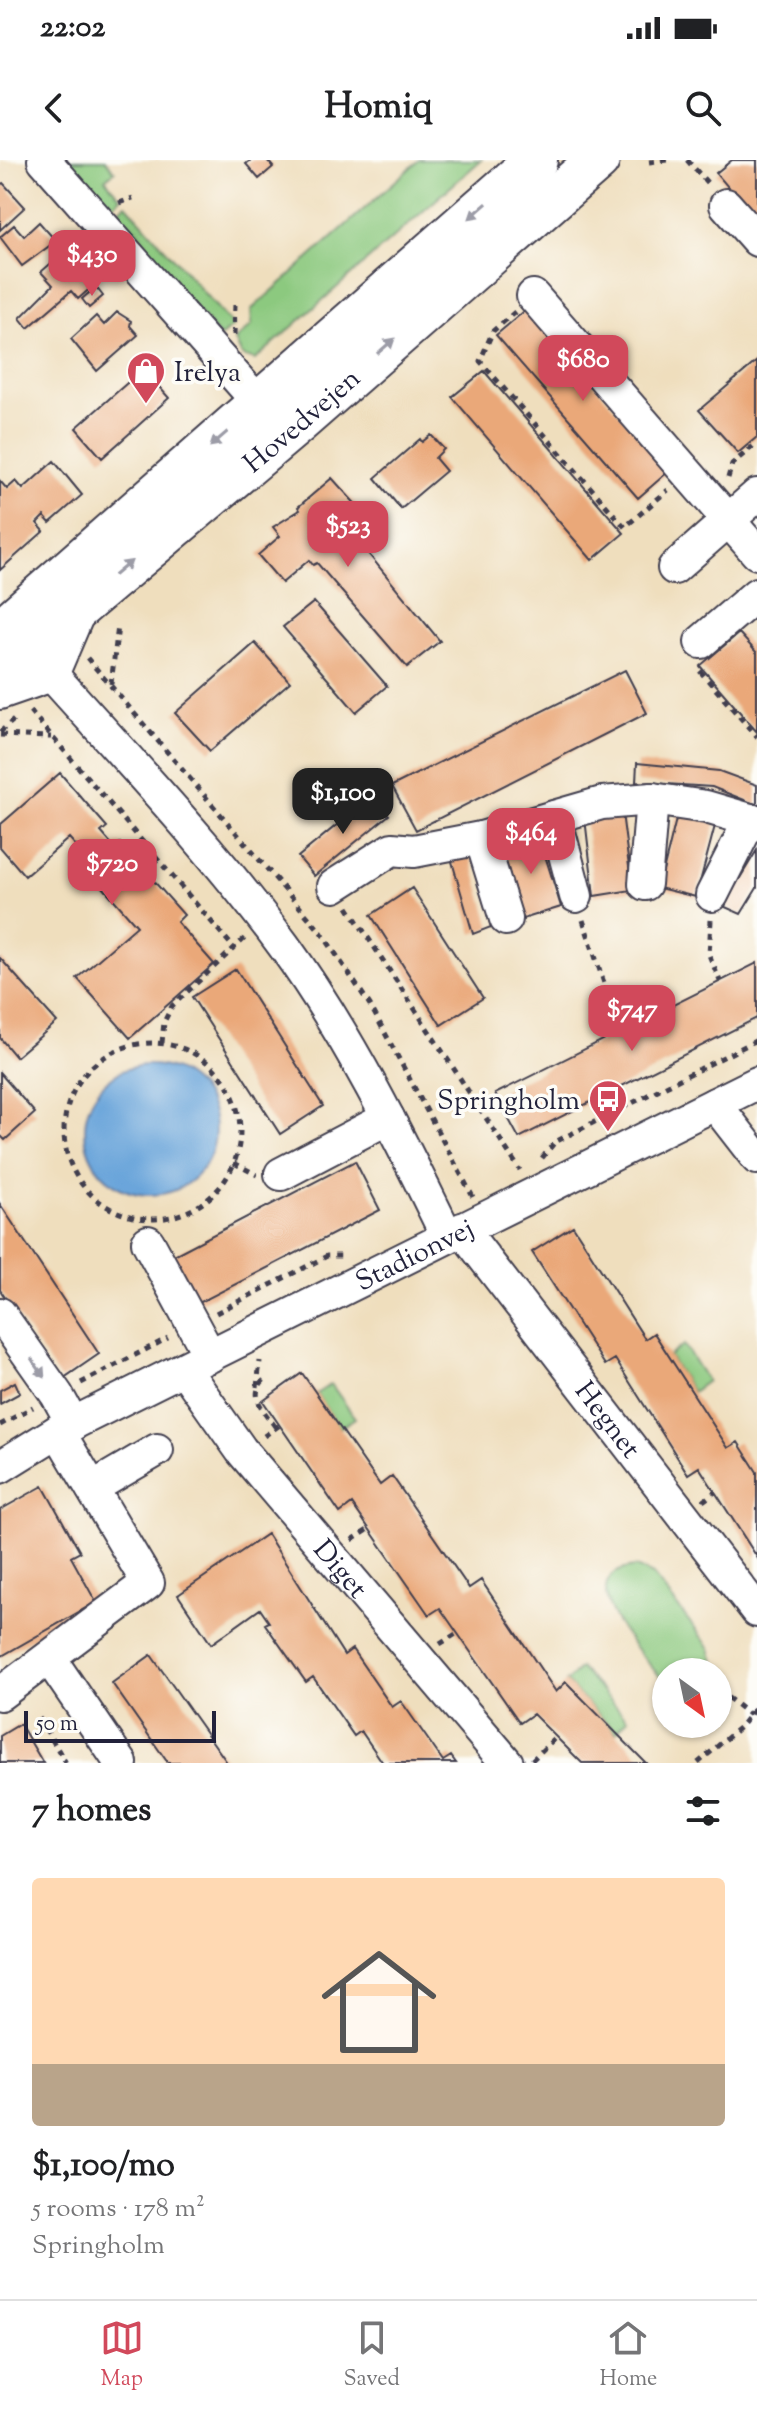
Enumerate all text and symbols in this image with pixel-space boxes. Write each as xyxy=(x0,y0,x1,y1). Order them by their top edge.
text: 22:02 xyxy=(40,7,105,50)
text: Homiq xyxy=(324,82,433,134)
icon: back xyxy=(32,86,76,130)
icon: search xyxy=(681,86,725,130)
one-way arrow xyxy=(468,202,487,220)
pin: $430 xyxy=(45,230,139,298)
text: $430 xyxy=(67,237,118,274)
pin: $680 xyxy=(536,335,630,403)
one-way arrow xyxy=(375,338,395,355)
text: $680 xyxy=(556,342,610,379)
shop icon: Irelya xyxy=(125,350,167,405)
place label: Irelya xyxy=(174,354,241,394)
street label: Hovedvejen xyxy=(236,360,370,484)
one-way arrow xyxy=(210,429,229,447)
pin: $523 xyxy=(301,501,395,569)
text: $523 xyxy=(325,508,371,545)
one-way arrow xyxy=(113,560,133,577)
pin: $1,100 xyxy=(278,768,408,836)
text: $1,100 xyxy=(310,775,376,812)
pin: $464 xyxy=(484,808,578,876)
text: $464 xyxy=(505,815,557,852)
pin: $720 xyxy=(65,839,159,907)
text: $720 xyxy=(86,846,138,883)
pin: $747 xyxy=(585,985,679,1053)
text: $747 xyxy=(606,992,658,1029)
bus stop icon: Springholm xyxy=(587,1078,629,1133)
place label: Springholm xyxy=(437,1082,580,1122)
street label: Stadionvej xyxy=(349,1210,482,1303)
one-way arrow xyxy=(30,1357,46,1379)
street label: Hegnet xyxy=(564,1374,649,1468)
street label: Diget xyxy=(302,1532,376,1608)
north arrow xyxy=(652,1658,732,1738)
map controls xyxy=(652,1658,732,1738)
scale bar xyxy=(24,1707,216,1743)
text: 50 m xyxy=(36,1709,78,1741)
text: 7 homes xyxy=(32,1787,151,1836)
icon: filters xyxy=(681,1789,725,1833)
icon: home xyxy=(307,1930,451,2074)
text: $1,100/mo xyxy=(32,2142,175,2191)
text: 5 rooms · 178 m² xyxy=(32,2191,205,2228)
text: Springholm xyxy=(32,2228,165,2265)
tab: Map xyxy=(100,2316,144,2396)
tab: Saved xyxy=(343,2316,400,2396)
tab: Home xyxy=(600,2316,657,2396)

